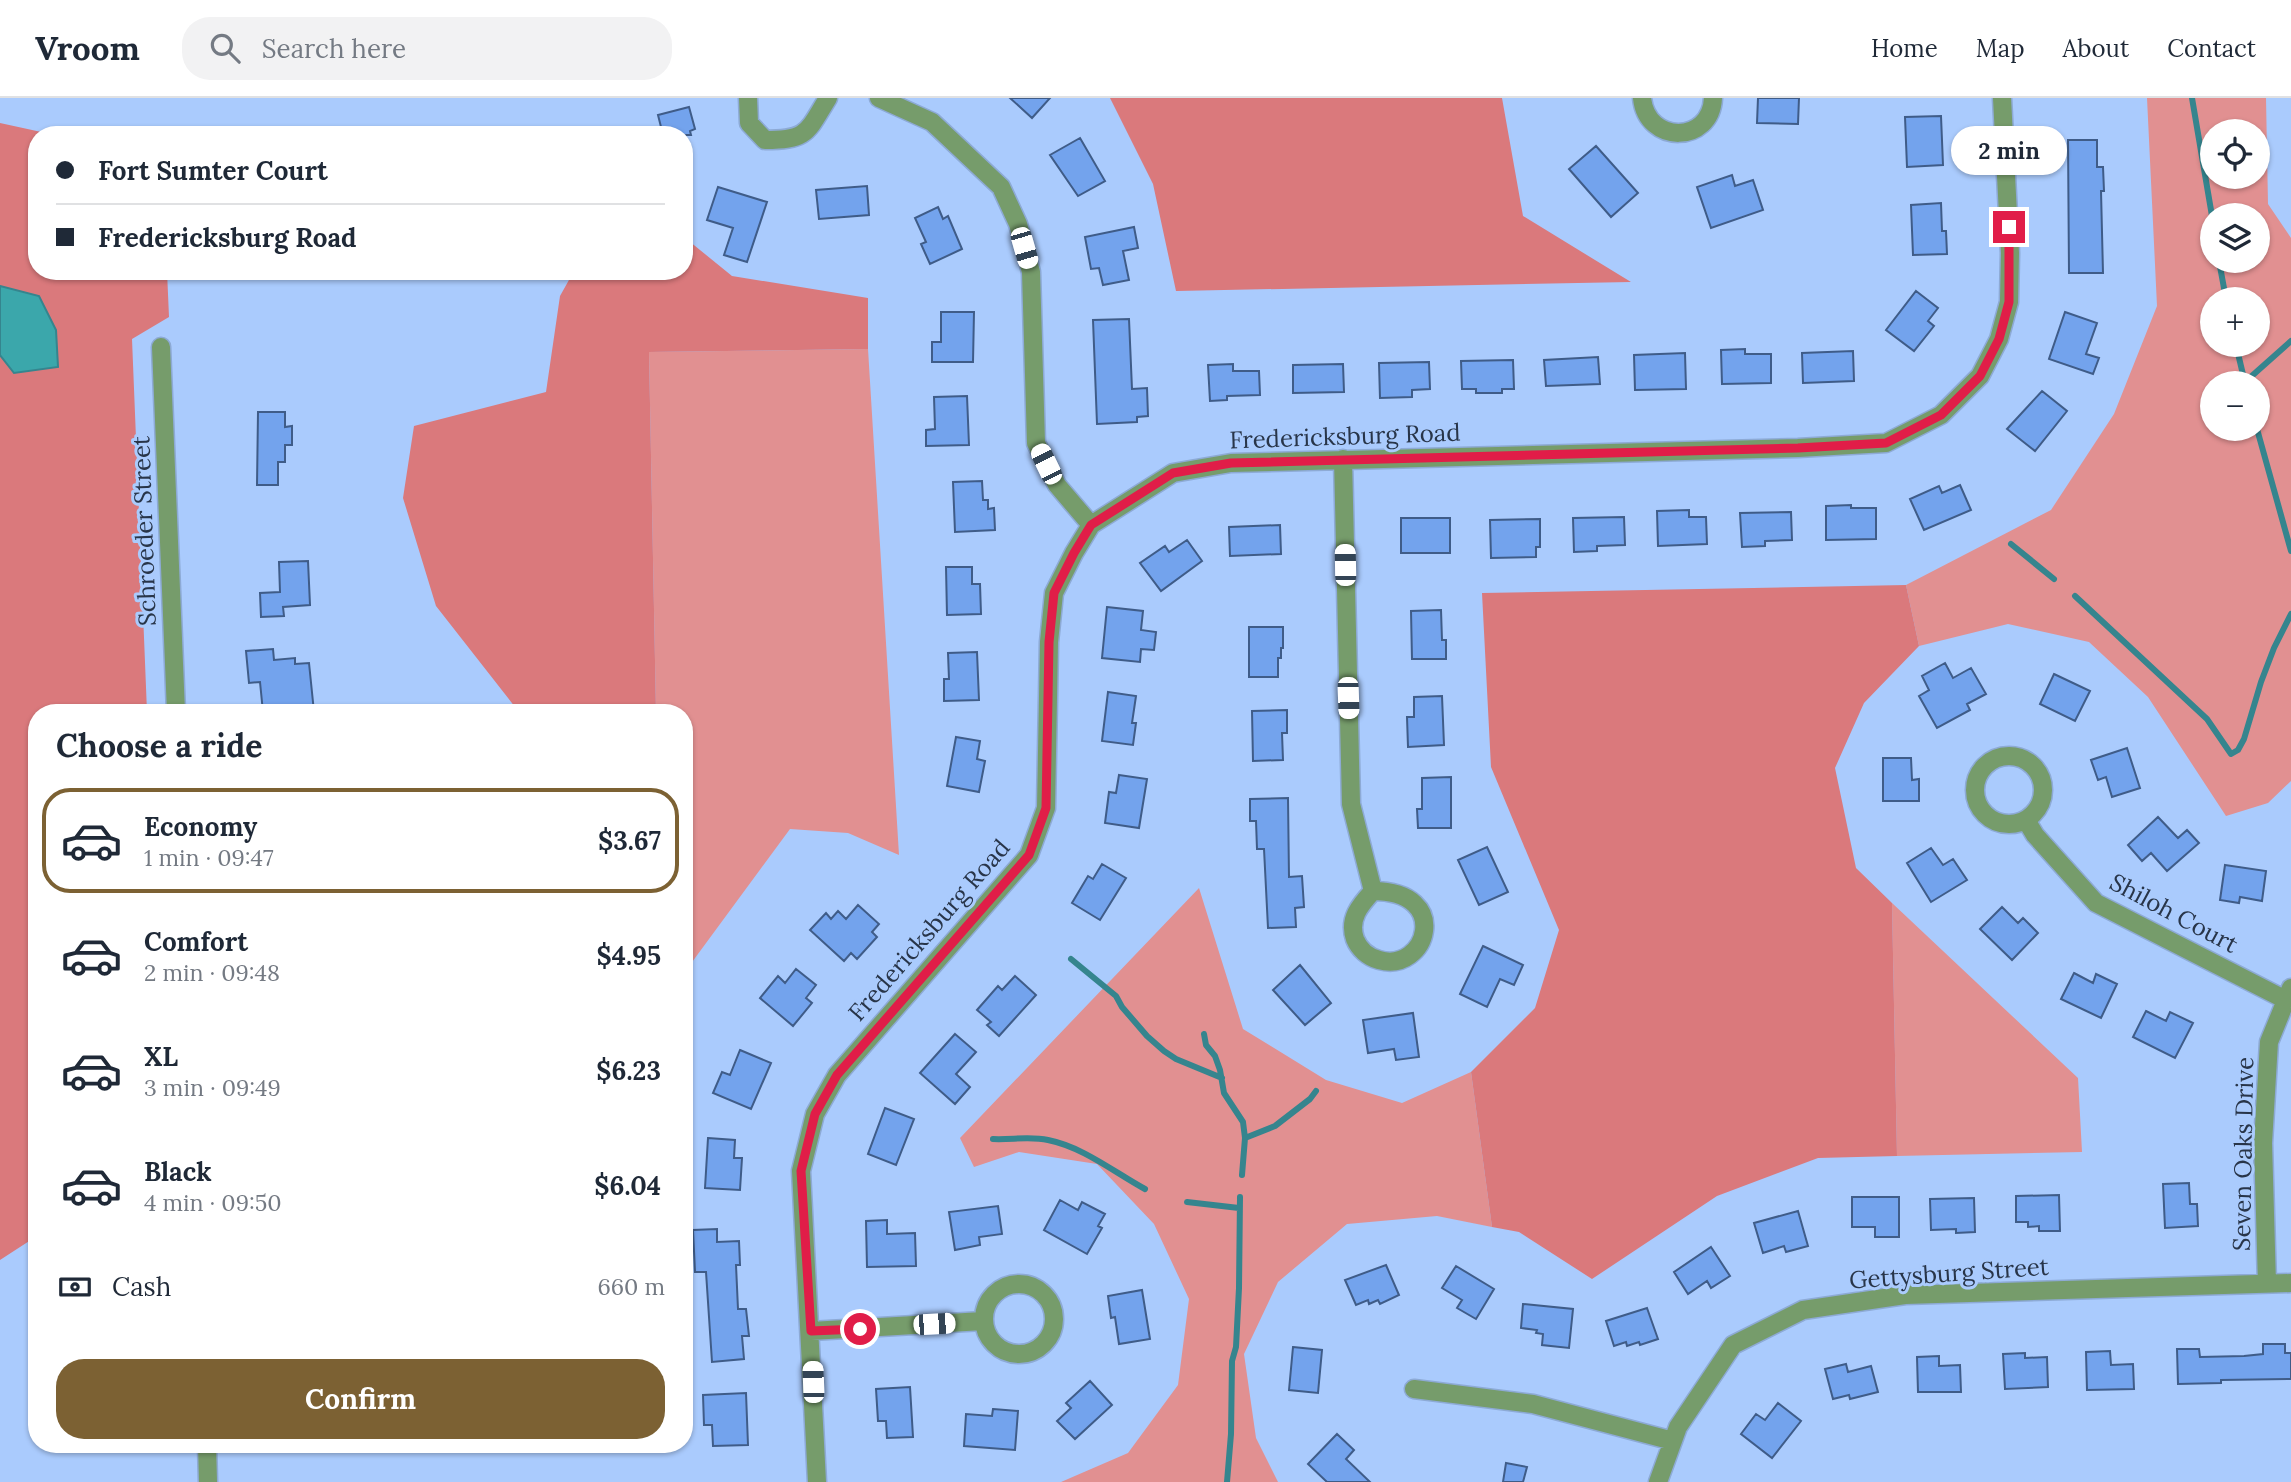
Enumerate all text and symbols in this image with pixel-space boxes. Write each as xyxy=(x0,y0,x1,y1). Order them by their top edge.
search box xyxy=(182,17,672,80)
text: Vroom xyxy=(35,27,140,69)
icon: search xyxy=(206,29,244,67)
text: Search here xyxy=(262,32,406,65)
text: Home xyxy=(1871,33,1938,64)
text: Map xyxy=(1976,33,2025,64)
text: About xyxy=(2063,33,2129,64)
text: Contact xyxy=(2167,33,2256,64)
map controls xyxy=(2200,119,2270,441)
button: locate xyxy=(2200,119,2270,189)
callout: 2 min xyxy=(1951,125,2067,174)
text: 2 min xyxy=(1978,136,2040,165)
text: Fort Sumter Court xyxy=(98,154,328,187)
button: layers xyxy=(2200,203,2270,273)
route end xyxy=(1993,211,2025,243)
text: Fredericksburg Road xyxy=(98,221,357,254)
car xyxy=(1009,225,1040,271)
button: + xyxy=(2200,287,2270,357)
button: − xyxy=(2200,371,2270,441)
street label: Fredericksburg Road xyxy=(1229,416,1461,456)
street label: Schroeder Street xyxy=(125,435,163,626)
car xyxy=(1028,441,1065,487)
car xyxy=(1335,544,1356,586)
car xyxy=(1337,677,1360,719)
text: Choose a ride xyxy=(56,725,263,766)
icon: car xyxy=(60,809,123,872)
text: Economy xyxy=(144,810,257,843)
text: $3.67 xyxy=(598,824,661,857)
street label: Fredericksburg Road xyxy=(841,833,1017,1027)
text: 1 min · 09:47 xyxy=(144,843,274,872)
street label: Shiloh Court xyxy=(2104,866,2244,960)
icon: car xyxy=(60,924,123,987)
text: Comfort xyxy=(144,925,248,958)
text: $4.95 xyxy=(596,939,661,972)
text: 2 min · 09:48 xyxy=(144,958,280,987)
icon: car xyxy=(60,1039,123,1102)
text: XL xyxy=(144,1040,178,1073)
text: $6.23 xyxy=(596,1054,661,1087)
street label: Seven Oaks Drive xyxy=(2226,1057,2260,1251)
text: 3 min · 09:49 xyxy=(144,1073,281,1102)
icon: car xyxy=(60,1154,123,1217)
text: Black xyxy=(144,1155,212,1188)
text: $6.04 xyxy=(594,1169,661,1202)
text: 4 min · 09:50 xyxy=(144,1188,282,1217)
street label: Gettysburg Street xyxy=(1848,1251,2051,1295)
icon: cash xyxy=(56,1268,94,1306)
text: Cash xyxy=(112,1270,171,1303)
text: 660 m xyxy=(598,1272,665,1301)
car xyxy=(913,1312,956,1336)
route start xyxy=(844,1313,876,1345)
button: Confirm xyxy=(56,1359,665,1439)
car xyxy=(802,1361,825,1403)

